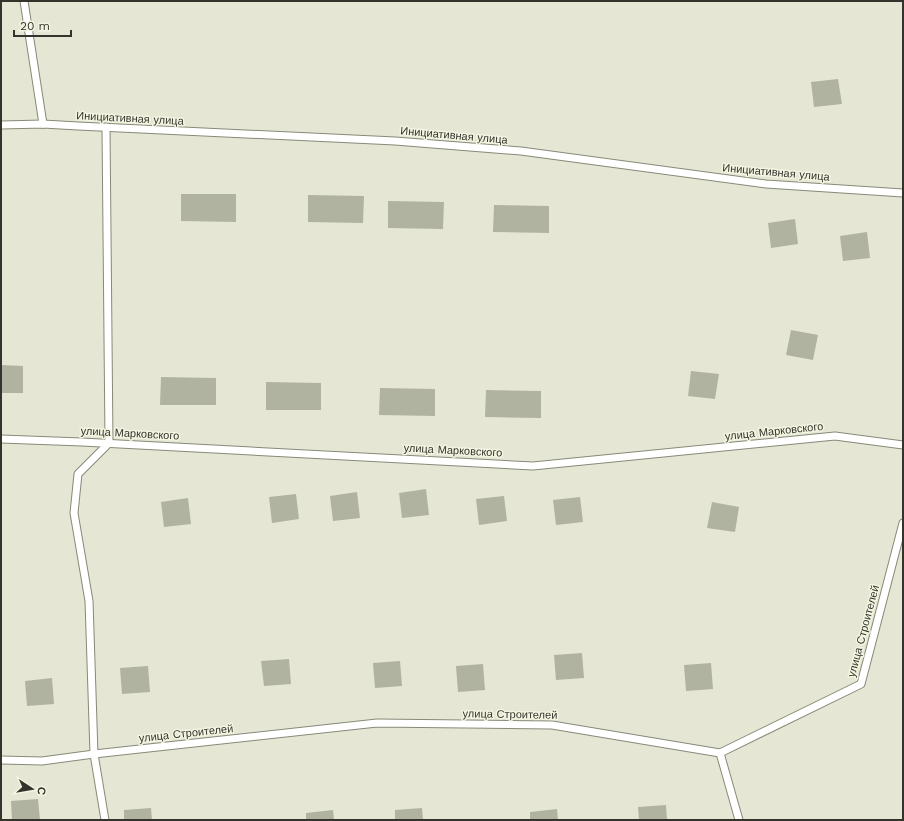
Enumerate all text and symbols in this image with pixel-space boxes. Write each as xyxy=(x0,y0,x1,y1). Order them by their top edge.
scale bar xyxy=(14,12,71,38)
text: 20 m xyxy=(20,19,50,33)
street label: Инициативная улица xyxy=(76,109,185,128)
street label: Инициативная улица xyxy=(400,124,509,147)
street label: Инициативная улица xyxy=(722,161,831,184)
street label: улица Марковского xyxy=(724,420,824,443)
street label: улица Марковского xyxy=(80,424,180,443)
street label: улица Марковского xyxy=(403,441,503,460)
street label: улица Строителей xyxy=(845,584,882,679)
street label: улица Строителей xyxy=(463,707,557,722)
street label: улица Строителей xyxy=(138,722,234,745)
north arrow xyxy=(12,769,52,809)
text: С xyxy=(34,786,48,796)

